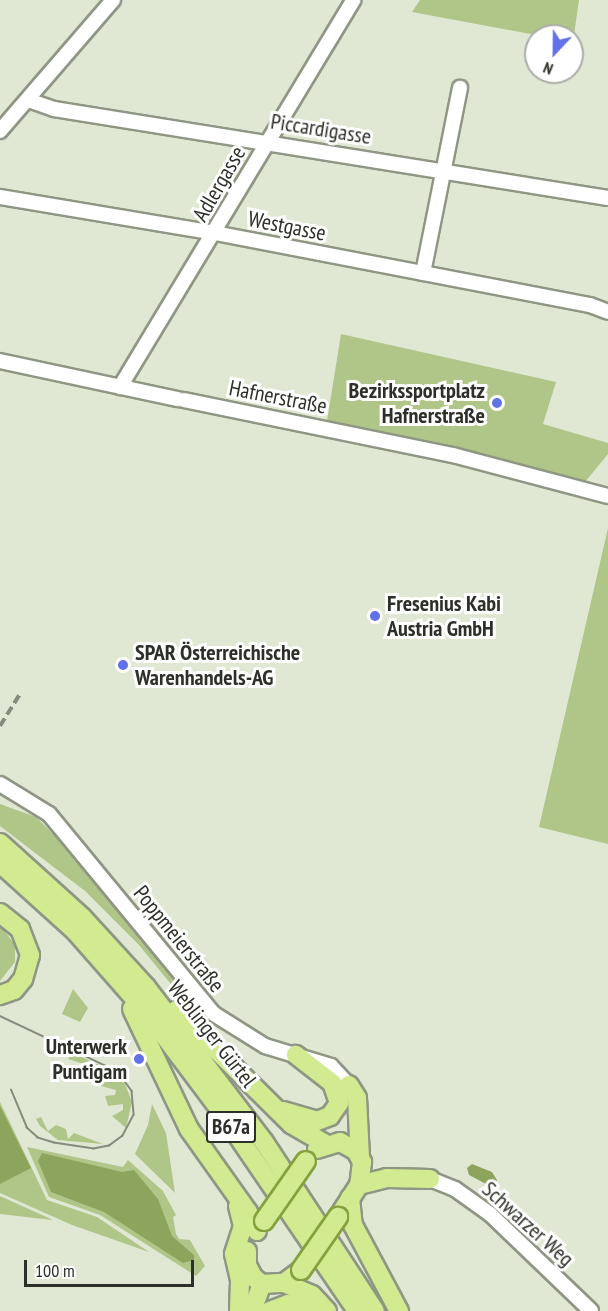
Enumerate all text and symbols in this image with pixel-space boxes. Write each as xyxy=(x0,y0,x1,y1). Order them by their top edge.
north arrow xyxy=(524,24,584,84)
text: N xyxy=(540,58,556,80)
street label: Piccardigasse xyxy=(269,108,373,150)
street label: Adlergasse xyxy=(187,142,251,226)
street label: Westgasse xyxy=(246,206,328,246)
street label: Hafnerstraße xyxy=(227,375,329,419)
place label: Bezirkssportplatz Hafnerstraße xyxy=(348,377,485,428)
marker: Bezirkssportplatz Hafnerstraße xyxy=(490,396,504,410)
place label: Fresenius Kabi Austria GmbH xyxy=(387,590,501,642)
marker: Fresenius Kabi Austria GmbH xyxy=(368,609,382,623)
place label: SPAR Österreichische Warenhandels-AG xyxy=(135,639,300,690)
marker: SPAR Österreichische Warenhandels-AG xyxy=(116,658,130,672)
street label: Poppmeierstraße xyxy=(128,880,230,998)
street label: Weblinger Gürtel xyxy=(162,975,262,1093)
place label: Unterwerk Puntigam xyxy=(46,1033,127,1084)
marker: Unterwerk Puntigam xyxy=(132,1052,146,1066)
road number: B67a xyxy=(206,1109,256,1145)
street label: Schwarzer Weg xyxy=(477,1176,579,1272)
scale bar xyxy=(27,1248,196,1286)
text: 100 m xyxy=(35,1259,75,1282)

